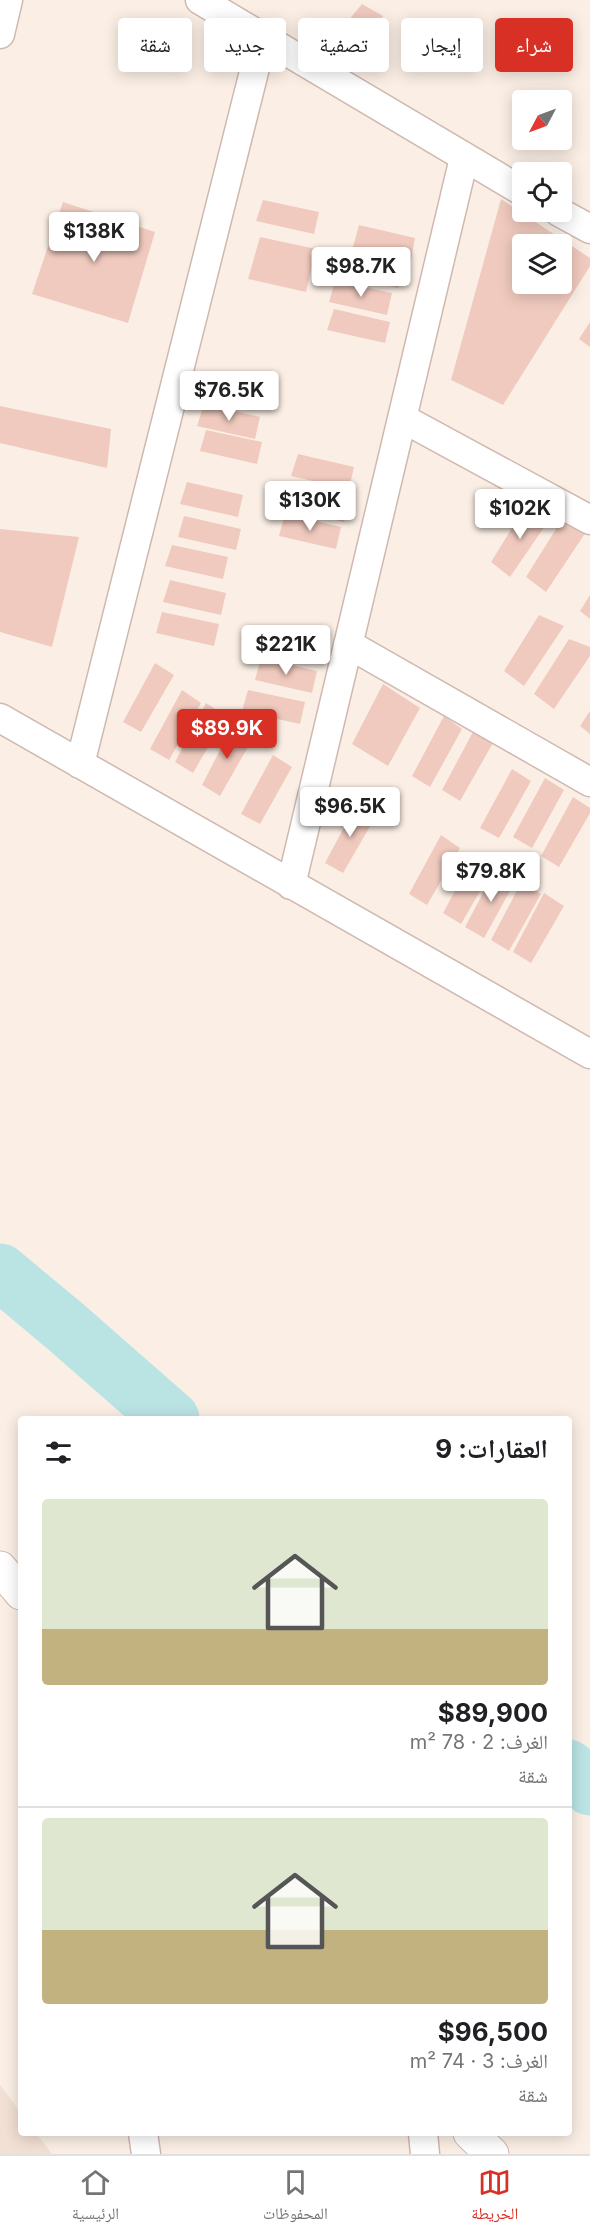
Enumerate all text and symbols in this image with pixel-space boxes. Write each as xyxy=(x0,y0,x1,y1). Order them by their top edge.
chip: شقة xyxy=(118,18,192,72)
chip: جديد xyxy=(204,18,286,72)
chip: تصفية xyxy=(298,18,389,72)
chip: إيجار xyxy=(401,18,483,72)
chip: شراء xyxy=(495,18,573,72)
north arrow xyxy=(512,90,572,150)
map controls xyxy=(512,90,572,294)
button: locate xyxy=(512,162,572,222)
pin: $138K xyxy=(52,212,136,263)
text: $138K xyxy=(63,219,125,243)
button: layers xyxy=(512,234,572,294)
pin: $98.7K xyxy=(312,247,410,298)
text: $98.7K xyxy=(326,254,396,278)
pin: $76.5K xyxy=(180,371,278,422)
text: $76.5K xyxy=(194,378,264,402)
pin: $130K xyxy=(268,481,352,532)
text: $130K xyxy=(279,488,341,512)
pin: $102K xyxy=(478,489,562,540)
text: $102K xyxy=(489,496,551,520)
pin: $221K xyxy=(244,625,328,676)
text: $221K xyxy=(255,632,317,656)
pin: $89.9K xyxy=(178,709,276,760)
text: $89.9K xyxy=(191,716,263,740)
pin: $96.5K xyxy=(301,787,399,838)
text: $96.5K xyxy=(314,794,386,818)
pin: $79.8K xyxy=(442,852,540,903)
text: $79.8K xyxy=(456,859,526,883)
text: العقارات: 9 xyxy=(435,1433,548,1464)
icon: filters xyxy=(42,1436,75,1469)
icon: home xyxy=(241,1538,349,1646)
text: $89,900 xyxy=(438,1697,548,1728)
text: الغرف: 2 · 78 m² xyxy=(410,1730,548,1754)
text: شقة xyxy=(518,1764,548,1788)
icon: home xyxy=(241,1857,349,1965)
text: $96,500 xyxy=(438,2016,548,2047)
text: الغرف: 3 · 74 m² xyxy=(410,2049,548,2073)
text: شقة xyxy=(518,2083,548,2107)
tab: الرئيسية xyxy=(72,2166,119,2229)
tab: المحفوظات xyxy=(263,2166,328,2229)
tab: الخريطة xyxy=(471,2166,518,2229)

